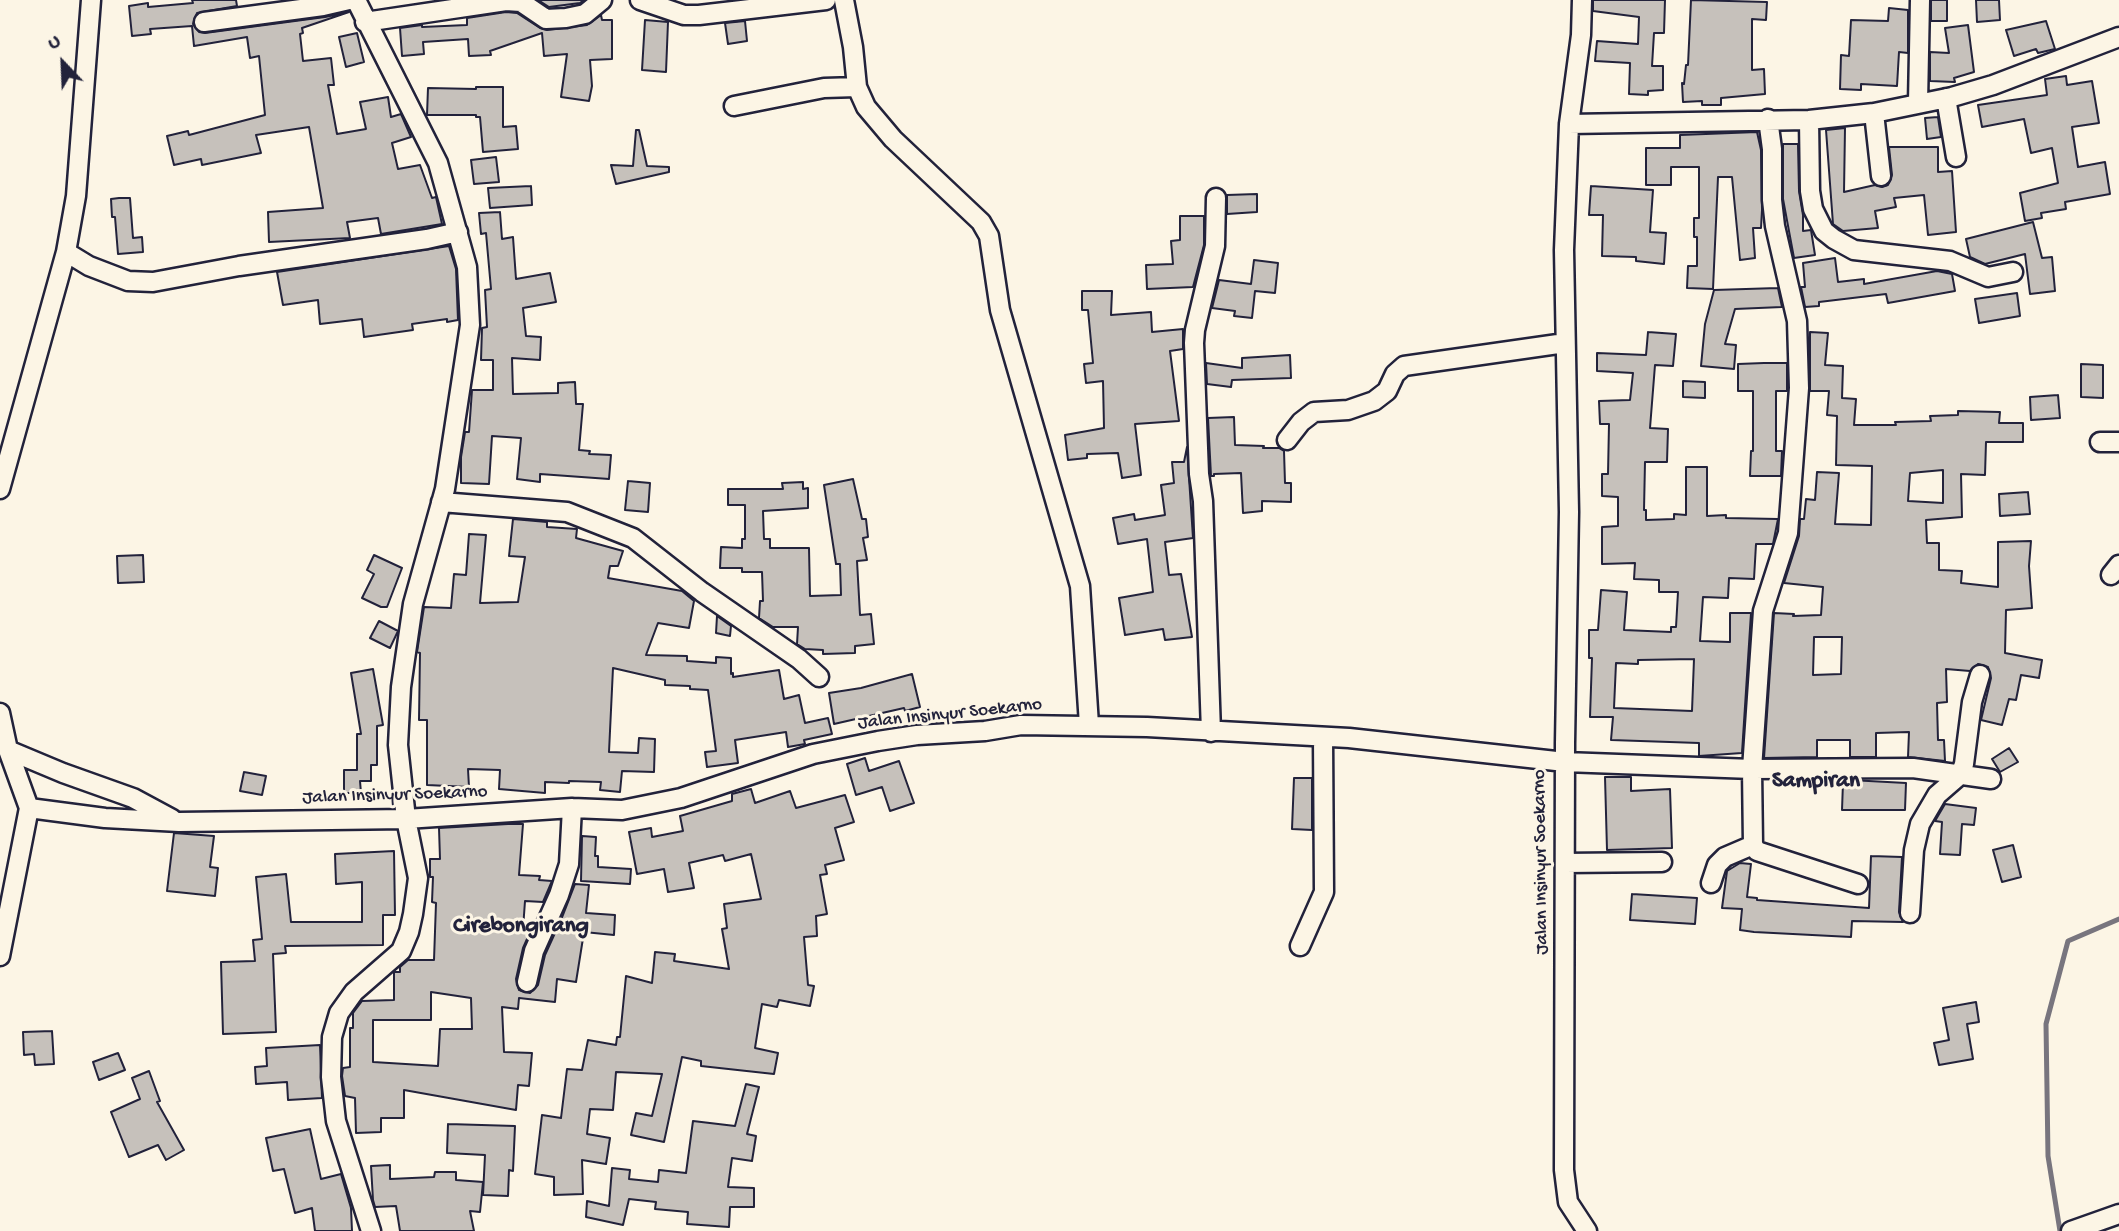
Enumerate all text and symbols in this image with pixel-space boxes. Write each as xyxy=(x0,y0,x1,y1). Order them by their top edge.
north arrow xyxy=(28,28,98,98)
text: U xyxy=(45,30,64,56)
street label: Jalan Insinyur Soekarno xyxy=(857,694,1043,736)
district label: Sampiran xyxy=(1772,768,1860,796)
street label: Jalan Insinyur Soekarno xyxy=(1529,769,1555,955)
street label: Jalan Insinyur Soekarno xyxy=(302,781,488,811)
district label: Cirebongirang xyxy=(453,913,589,941)

